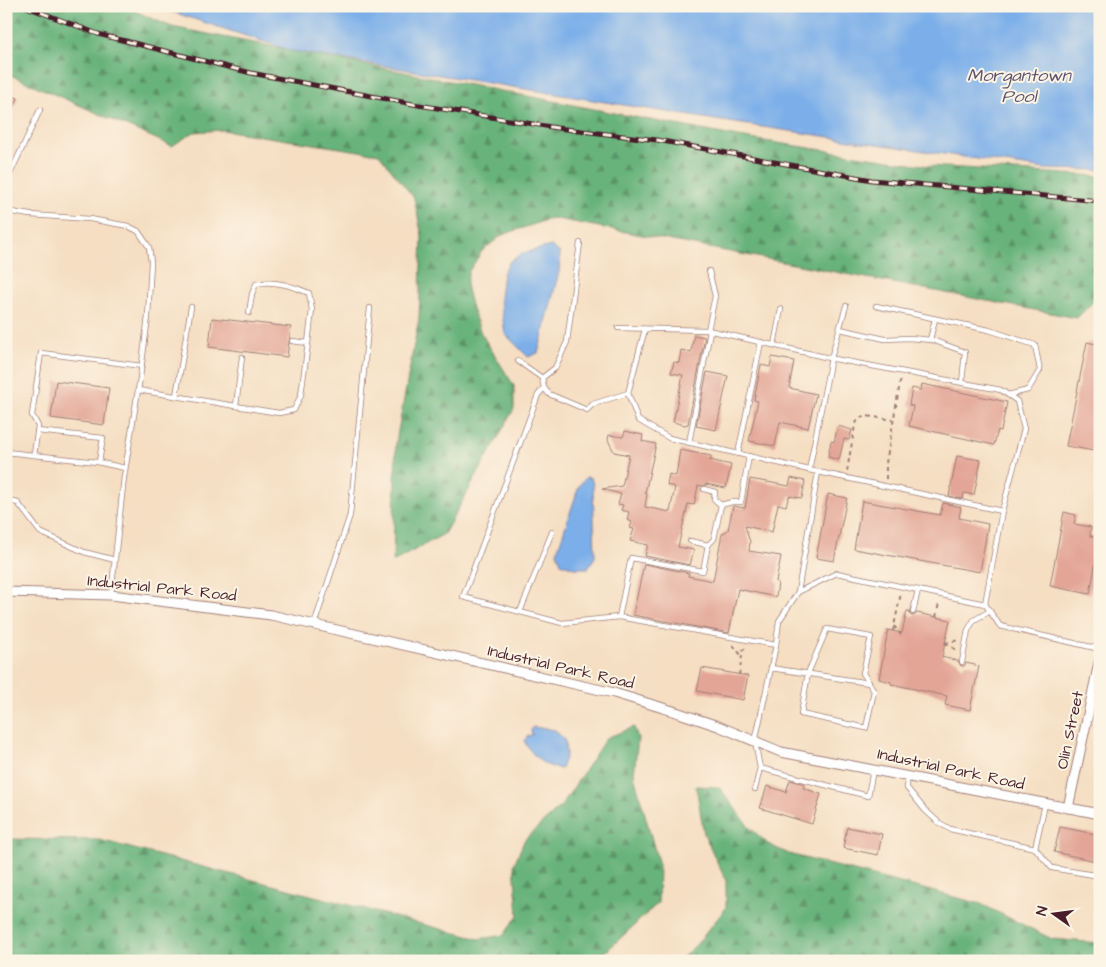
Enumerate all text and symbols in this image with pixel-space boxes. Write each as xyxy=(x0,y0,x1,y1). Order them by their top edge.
water label: Morgantown Pool xyxy=(967,63,1073,109)
street label: Industrial Park Road xyxy=(86,569,238,607)
street label: Industrial Park Road xyxy=(486,639,636,695)
street label: Olin Street xyxy=(1051,688,1089,771)
street label: Industrial Park Road xyxy=(875,743,1027,795)
north arrow xyxy=(1028,890,1078,940)
text: N xyxy=(1032,904,1053,918)

